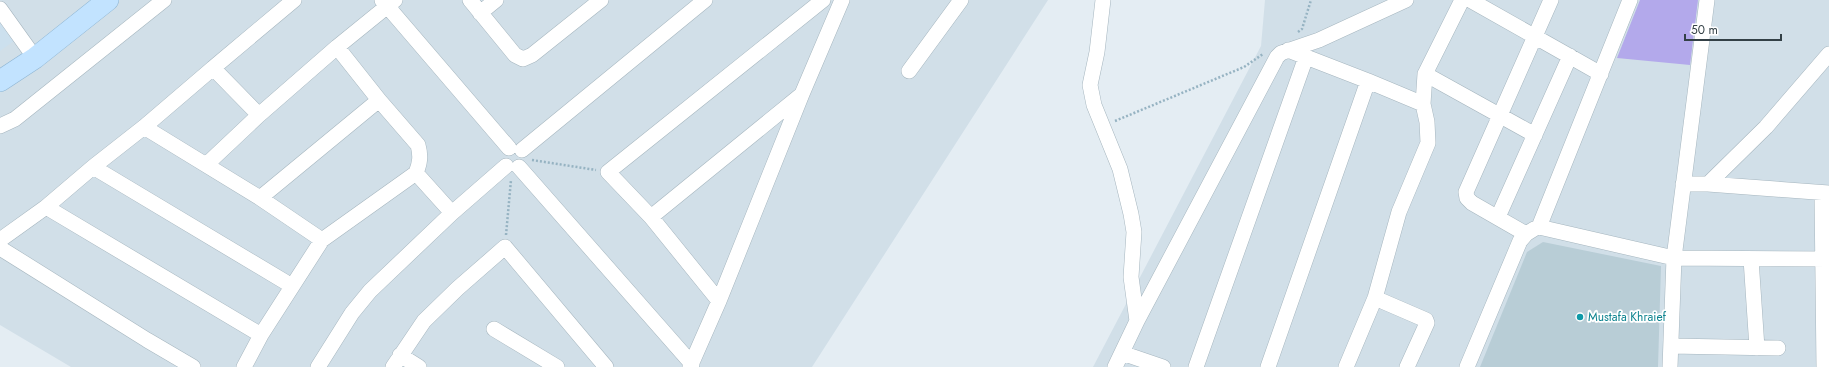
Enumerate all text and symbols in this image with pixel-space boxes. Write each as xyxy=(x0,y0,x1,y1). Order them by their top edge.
scale bar xyxy=(1685,16,1781,42)
text: 50 m xyxy=(1691,21,1718,39)
place label: Mustafa Khraief xyxy=(1588,308,1667,326)
marker: Mustafa Khraief xyxy=(1575,312,1585,322)

